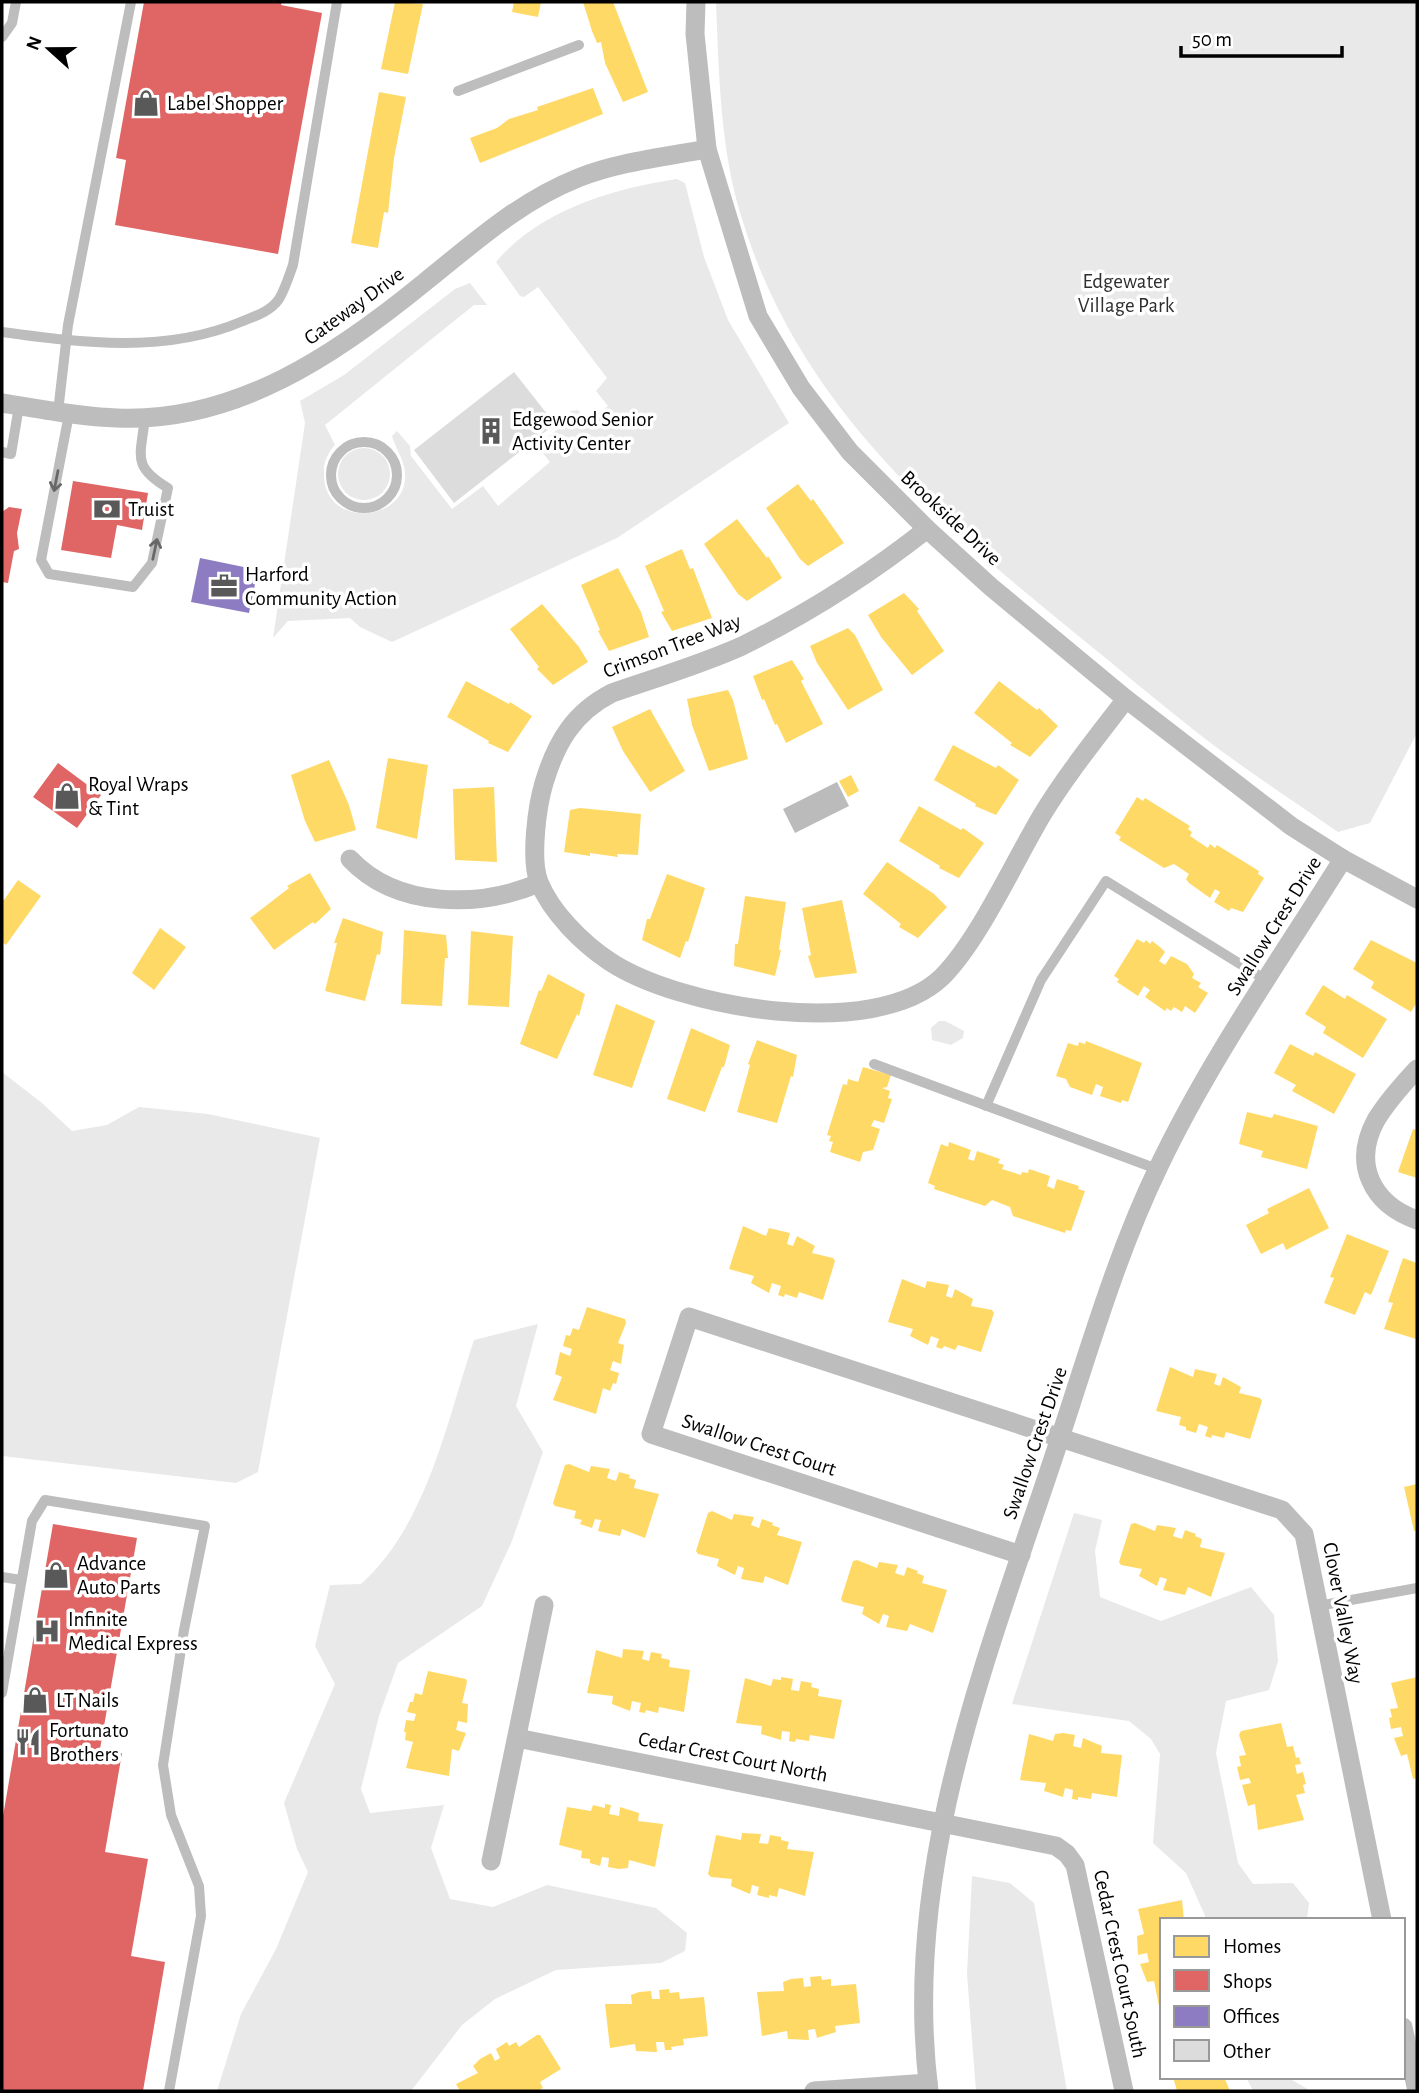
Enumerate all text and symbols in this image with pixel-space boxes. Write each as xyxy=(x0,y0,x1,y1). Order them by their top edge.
north arrow xyxy=(14,14,84,84)
scale bar xyxy=(1181,14,1342,58)
text: 50 m xyxy=(1192,29,1232,50)
text: N xyxy=(23,34,46,53)
shop icon: Label Shopper xyxy=(131,88,161,118)
place label: Label Shopper xyxy=(167,93,284,114)
street label: Gateway Drive xyxy=(300,263,408,349)
park label: Edgewater Village Park xyxy=(1078,271,1175,316)
place label: Edgewood Senior Activity Center xyxy=(512,409,653,454)
building icon: Edgewood Senior Activity Center xyxy=(476,416,506,446)
street label: Brookside Drive xyxy=(897,466,1005,570)
one-way arrow xyxy=(49,469,63,492)
bank icon: Truist xyxy=(92,494,122,524)
place label: Truist xyxy=(128,499,174,520)
one-way arrow xyxy=(149,538,162,561)
place label: Harford Community Action xyxy=(245,564,397,609)
office icon: Harford Community Action xyxy=(209,571,239,601)
street label: Crimson Tree Way xyxy=(600,610,744,682)
place label: Royal Wraps & Tint xyxy=(88,774,188,819)
shop icon: Royal Wraps & Tint xyxy=(52,781,82,811)
street label: Swallow Crest Drive xyxy=(1223,853,1325,999)
street label: Swallow Crest Drive xyxy=(999,1364,1071,1522)
street label: Swallow Crest Court xyxy=(679,1410,839,1480)
street label: Clover Valley Way xyxy=(1319,1541,1367,1685)
place label: Advance Auto Parts xyxy=(77,1553,161,1598)
shop icon: Advance Auto Parts xyxy=(41,1560,71,1590)
place label: Infinite Medical Express xyxy=(68,1609,198,1654)
hospital icon: Infinite Medical Express xyxy=(32,1616,62,1646)
shop icon: LT Nails xyxy=(20,1685,50,1715)
place label: LT Nails xyxy=(56,1690,119,1711)
place label: Fortunato Brothers xyxy=(49,1720,129,1765)
restaurant icon: Fortunato Brothers xyxy=(13,1727,43,1757)
street label: Cedar Crest Court North xyxy=(637,1728,829,1786)
street label: Cedar Crest Court South xyxy=(1090,1868,1150,2060)
legend xyxy=(1160,1918,1405,2079)
text: Homes xyxy=(1223,1936,1281,1957)
text: Shops xyxy=(1223,1971,1272,1992)
text: Offices xyxy=(1223,2006,1280,2027)
text: Other xyxy=(1223,2041,1271,2062)

